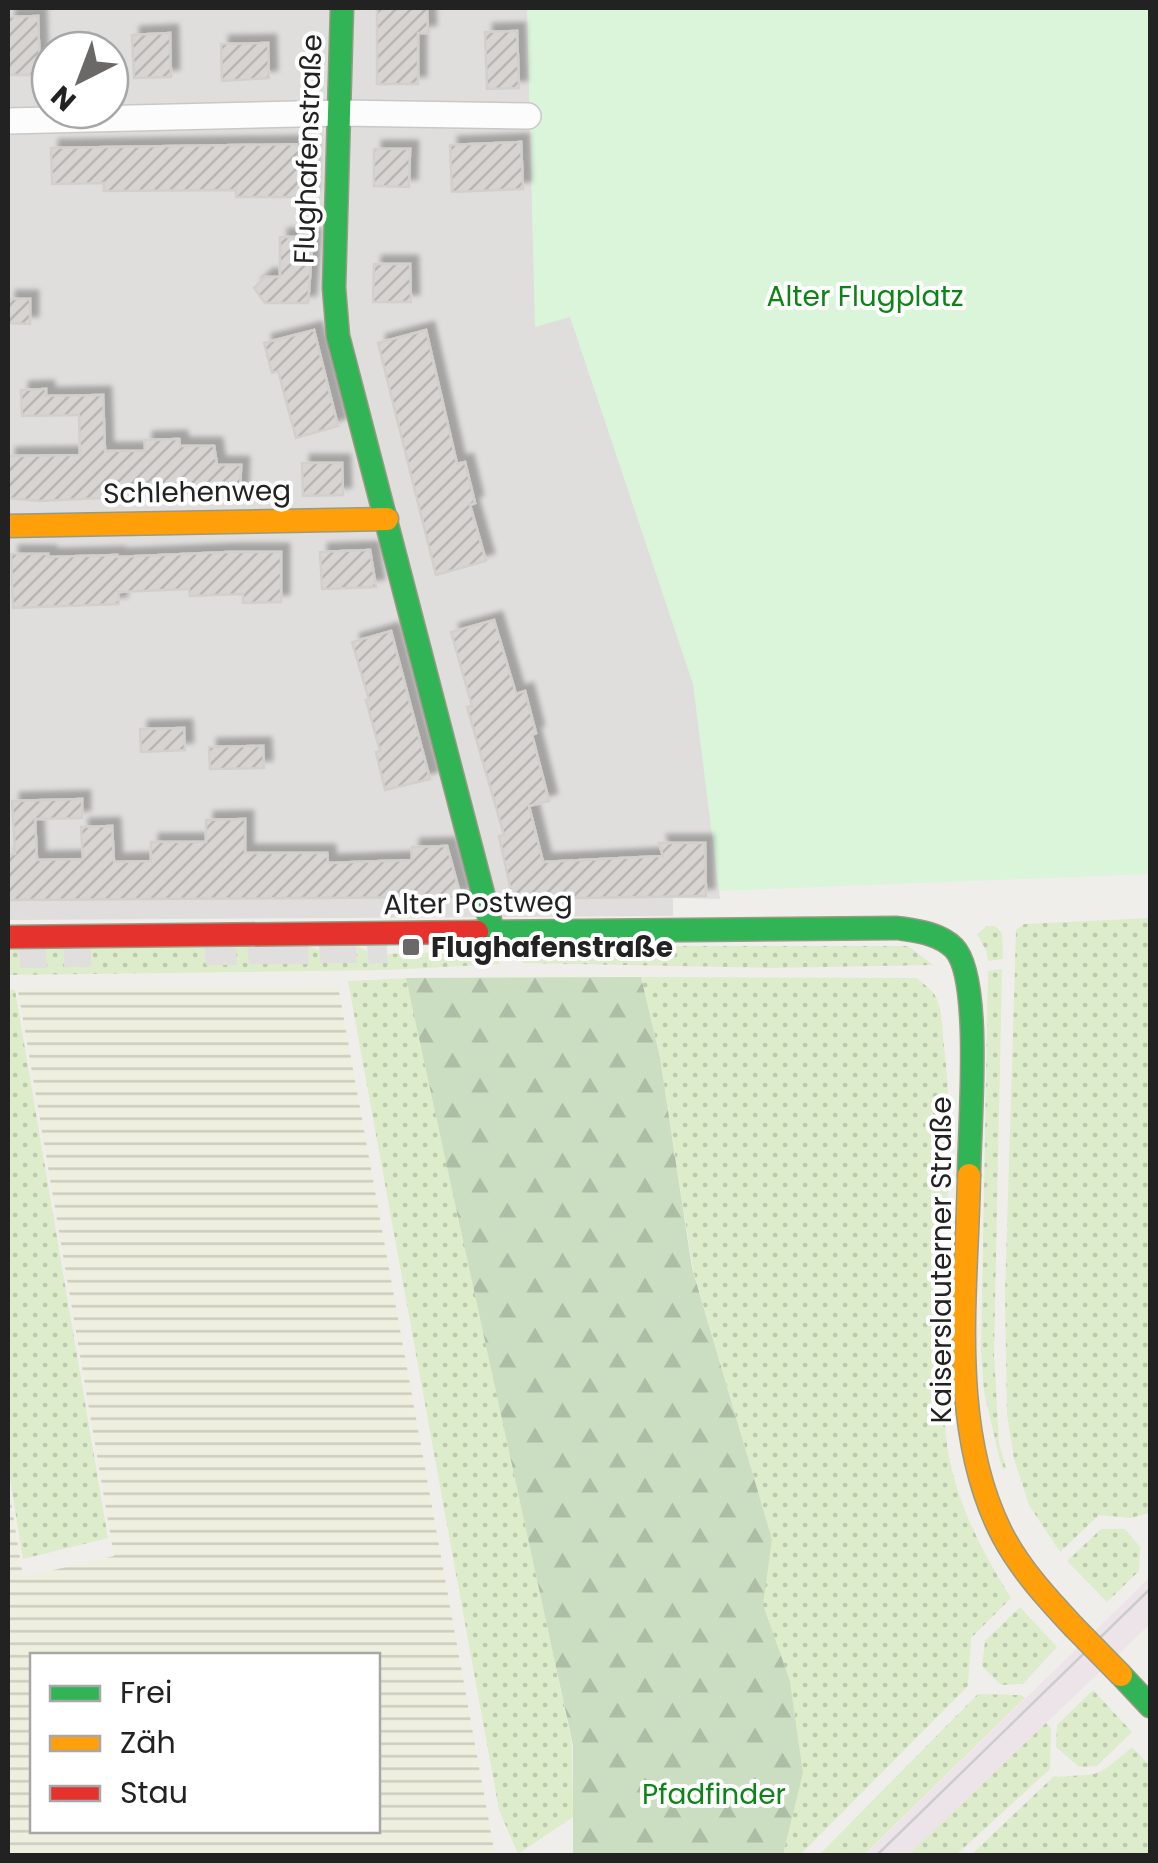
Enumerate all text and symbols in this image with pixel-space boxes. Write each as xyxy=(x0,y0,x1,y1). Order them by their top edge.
north arrow xyxy=(30,30,130,130)
street label: Flughafenstraße xyxy=(285,33,331,265)
text: N xyxy=(43,77,84,120)
park label: Alter Flugplatz xyxy=(767,277,963,316)
street label: Schlehenweg xyxy=(103,471,291,513)
street label: Alter Postweg xyxy=(383,882,573,924)
place label: Flughafenstraße xyxy=(431,928,673,967)
marker: Flughafenstraße xyxy=(400,936,422,958)
street label: Kaiserslauterner Straße xyxy=(922,1097,961,1424)
legend xyxy=(30,1653,380,1833)
text: Frei xyxy=(120,1671,172,1714)
text: Zäh xyxy=(120,1721,176,1764)
text: Stau xyxy=(120,1771,188,1814)
park label: Pfadfinder xyxy=(642,1775,786,1814)

